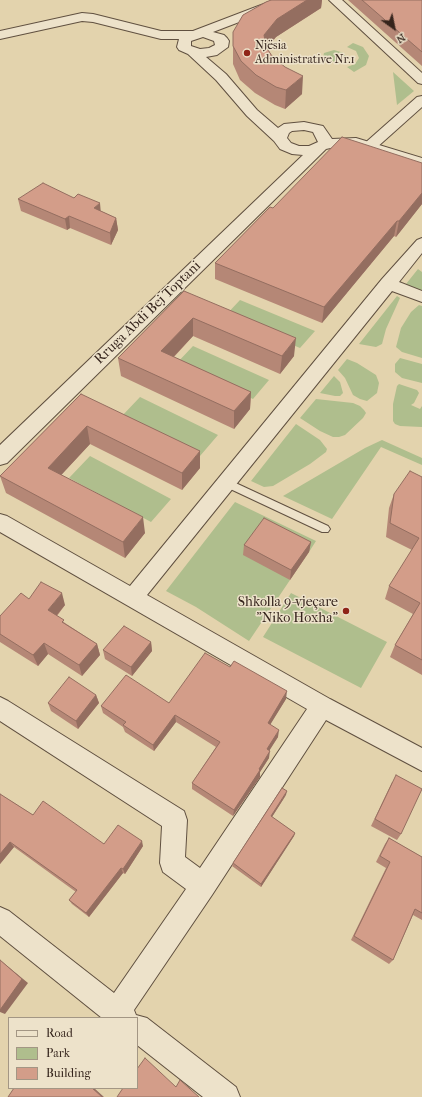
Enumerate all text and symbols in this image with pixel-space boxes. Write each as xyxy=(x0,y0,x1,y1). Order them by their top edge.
north arrow xyxy=(374,8,414,48)
text: N xyxy=(394,31,408,46)
place label: Njësia Administrative Nr.1 xyxy=(255,39,355,67)
marker: Njësia Administrative Nr.1 xyxy=(242,48,252,58)
street label: Rruga Abdi Bej Toptani xyxy=(91,258,205,368)
place label: Shkolla 9-vjeçare "Niko Hoxha" xyxy=(238,595,338,628)
marker: Shkolla 9-vjeçare "Niko Hoxha" xyxy=(341,606,351,616)
legend xyxy=(8,1017,138,1089)
text: Road xyxy=(46,1026,73,1040)
text: Park xyxy=(46,1046,70,1060)
text: Building xyxy=(46,1066,91,1080)

